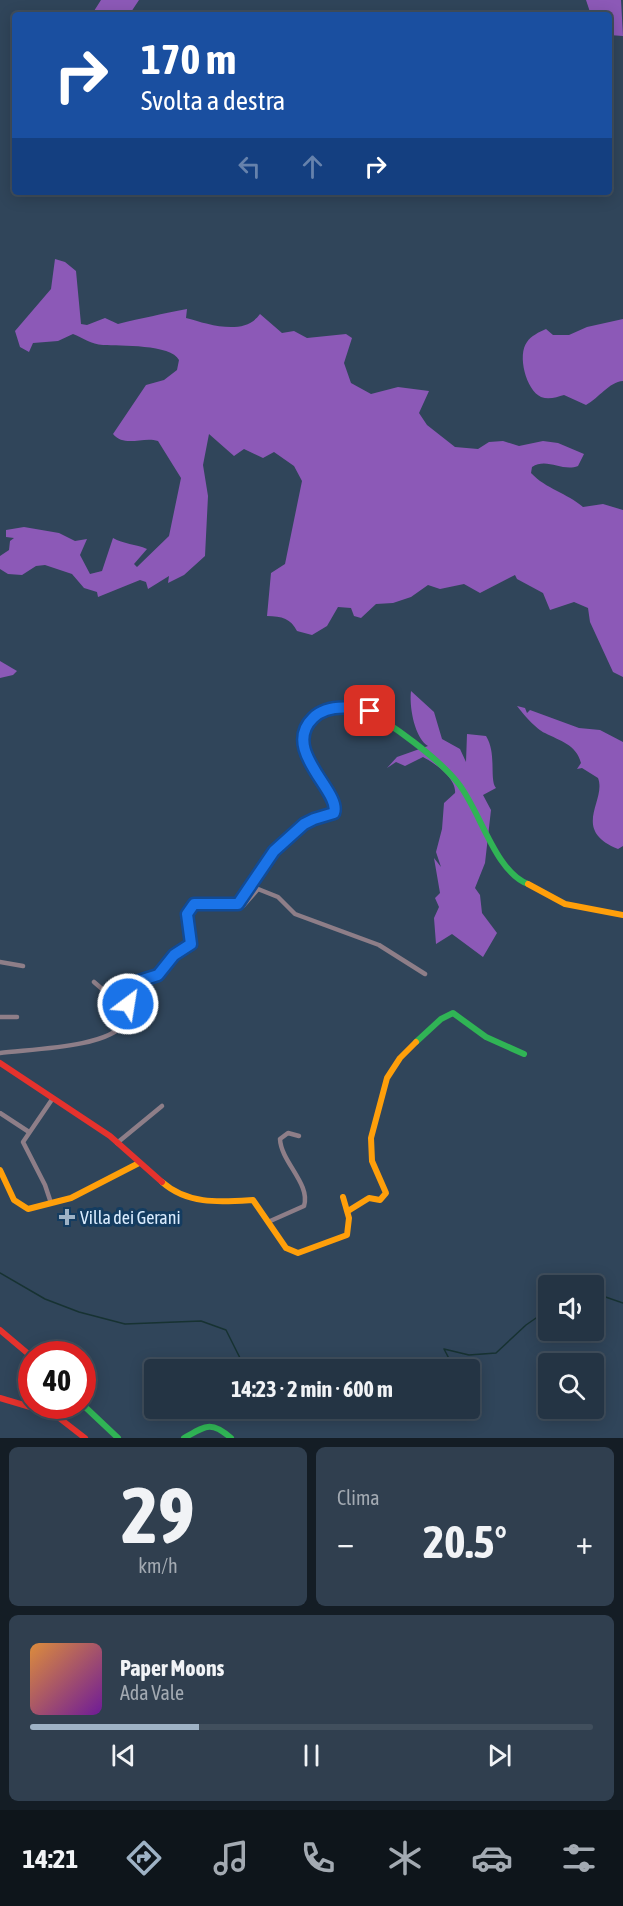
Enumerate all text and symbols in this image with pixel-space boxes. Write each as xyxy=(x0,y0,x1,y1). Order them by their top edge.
text: 170 m xyxy=(141,35,236,83)
icon: right xyxy=(42,36,120,114)
text: Svolta a destra xyxy=(141,85,285,116)
icon: left xyxy=(233,150,266,183)
icon: ahead xyxy=(296,150,329,183)
icon: right xyxy=(359,150,392,183)
pin xyxy=(344,685,395,736)
icon: arrive xyxy=(353,694,386,727)
position arrow xyxy=(96,972,160,1036)
place label: Villa dei Gerani xyxy=(80,1207,181,1228)
marker: Villa dei Gerani xyxy=(58,1208,76,1226)
map controls xyxy=(538,1275,604,1419)
button: sound xyxy=(538,1275,604,1341)
speed limit sign: 40 xyxy=(18,1341,96,1419)
button: search xyxy=(538,1353,604,1419)
text: 14:23 · 2 min · 600 m xyxy=(231,1376,393,1402)
text: 29 xyxy=(121,1470,195,1560)
text: Clima xyxy=(337,1486,380,1509)
text: 20.5° xyxy=(423,1516,507,1568)
text: − xyxy=(337,1523,354,1561)
text: + xyxy=(576,1523,593,1561)
text: km/h xyxy=(138,1554,178,1577)
text: Paper Moons xyxy=(120,1655,224,1681)
text: Ada Vale xyxy=(120,1681,184,1704)
icon: previous xyxy=(107,1739,140,1772)
icon: pause xyxy=(295,1739,328,1772)
icon: next xyxy=(483,1739,516,1772)
icon: directions xyxy=(123,1837,165,1879)
icon: music xyxy=(210,1837,252,1879)
icon: phone xyxy=(297,1837,339,1879)
icon: climate xyxy=(384,1837,426,1879)
icon: car xyxy=(471,1837,513,1879)
icon: filters xyxy=(558,1837,600,1879)
text: 14:21 xyxy=(23,1843,78,1874)

